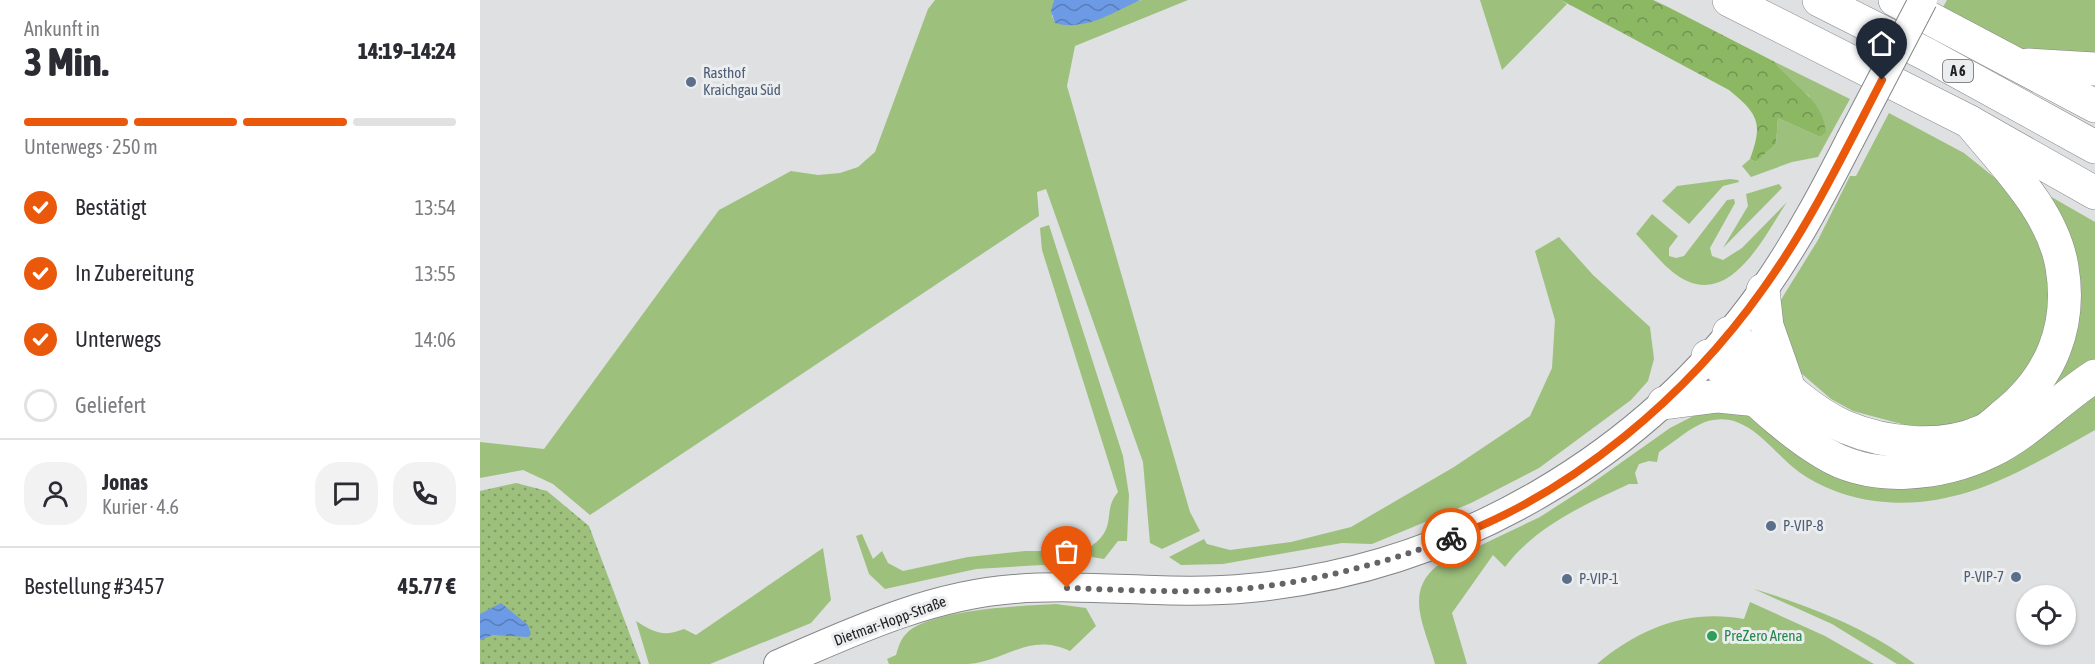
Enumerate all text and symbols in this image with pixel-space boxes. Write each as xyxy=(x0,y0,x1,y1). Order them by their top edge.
text: Ankunft in xyxy=(24,17,100,40)
pin xyxy=(1856,18,1907,80)
icon: home xyxy=(1865,27,1898,60)
text: 14:19–14:24 xyxy=(358,38,456,64)
text: 3 Min. xyxy=(24,40,109,84)
road number: A 6 xyxy=(1943,60,1973,82)
place label: Rasthof Kraichgau Süd xyxy=(703,64,781,98)
marker: Rasthof Kraichgau Süd xyxy=(684,75,698,89)
text: Unterwegs · 250 m xyxy=(24,135,158,158)
icon: check xyxy=(24,191,57,224)
text: Bestätigt xyxy=(75,194,147,220)
text: 13:54 xyxy=(415,196,456,219)
icon: check xyxy=(24,257,57,290)
text: In Zubereitung xyxy=(75,260,194,286)
text: 13:55 xyxy=(415,262,456,285)
icon: check xyxy=(24,323,57,356)
text: Unterwegs xyxy=(75,326,161,352)
text: 14:06 xyxy=(414,328,456,351)
text: Geliefert xyxy=(75,392,146,418)
button: person xyxy=(24,462,87,525)
button: chat xyxy=(315,462,378,525)
button: phone xyxy=(393,462,456,525)
text: Jonas xyxy=(102,469,148,495)
text: Kurier · 4.6 xyxy=(102,495,179,518)
courier xyxy=(1421,508,1481,568)
place label: P-VIP-8 xyxy=(1783,517,1823,534)
marker: P-VIP-8 xyxy=(1764,519,1778,533)
icon: bike xyxy=(1435,522,1468,555)
pin xyxy=(1041,526,1092,588)
icon: bag xyxy=(1050,535,1083,568)
place label: P-VIP-7 xyxy=(1964,568,2004,585)
place label: P-VIP-1 xyxy=(1579,570,1619,587)
marker: P-VIP-7 xyxy=(2009,570,2023,584)
marker: P-VIP-1 xyxy=(1560,572,1574,586)
text: Bestellung #3457 xyxy=(24,573,165,599)
text: 45.77 € xyxy=(398,573,456,599)
map controls xyxy=(2016,585,2076,645)
button: locate xyxy=(2016,585,2076,645)
street label: Dietmar-Hopp-Straße xyxy=(831,592,948,649)
place label: PreZero Arena xyxy=(1724,627,1803,644)
marker: PreZero Arena xyxy=(1705,629,1719,643)

